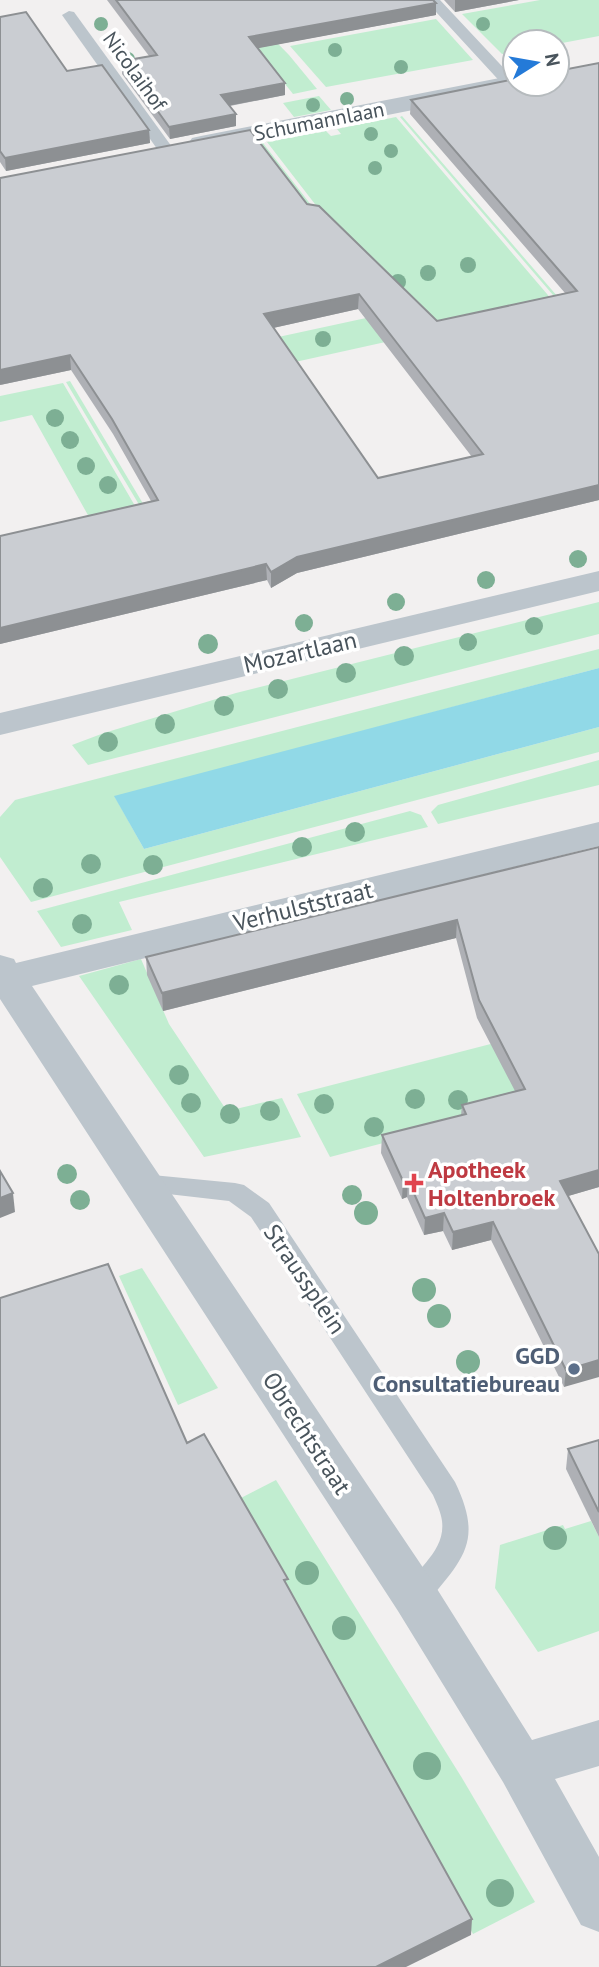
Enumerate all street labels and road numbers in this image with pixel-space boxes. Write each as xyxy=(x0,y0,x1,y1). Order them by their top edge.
street label: Nicolaihof xyxy=(97,26,174,117)
street label: Schumannlaan xyxy=(251,95,387,147)
street label: Mozartlaan xyxy=(240,624,360,680)
street label: Verhulststraat xyxy=(229,874,376,938)
street label: Straussplein xyxy=(257,1218,353,1340)
street label: Obrechtstraat xyxy=(256,1366,358,1500)

